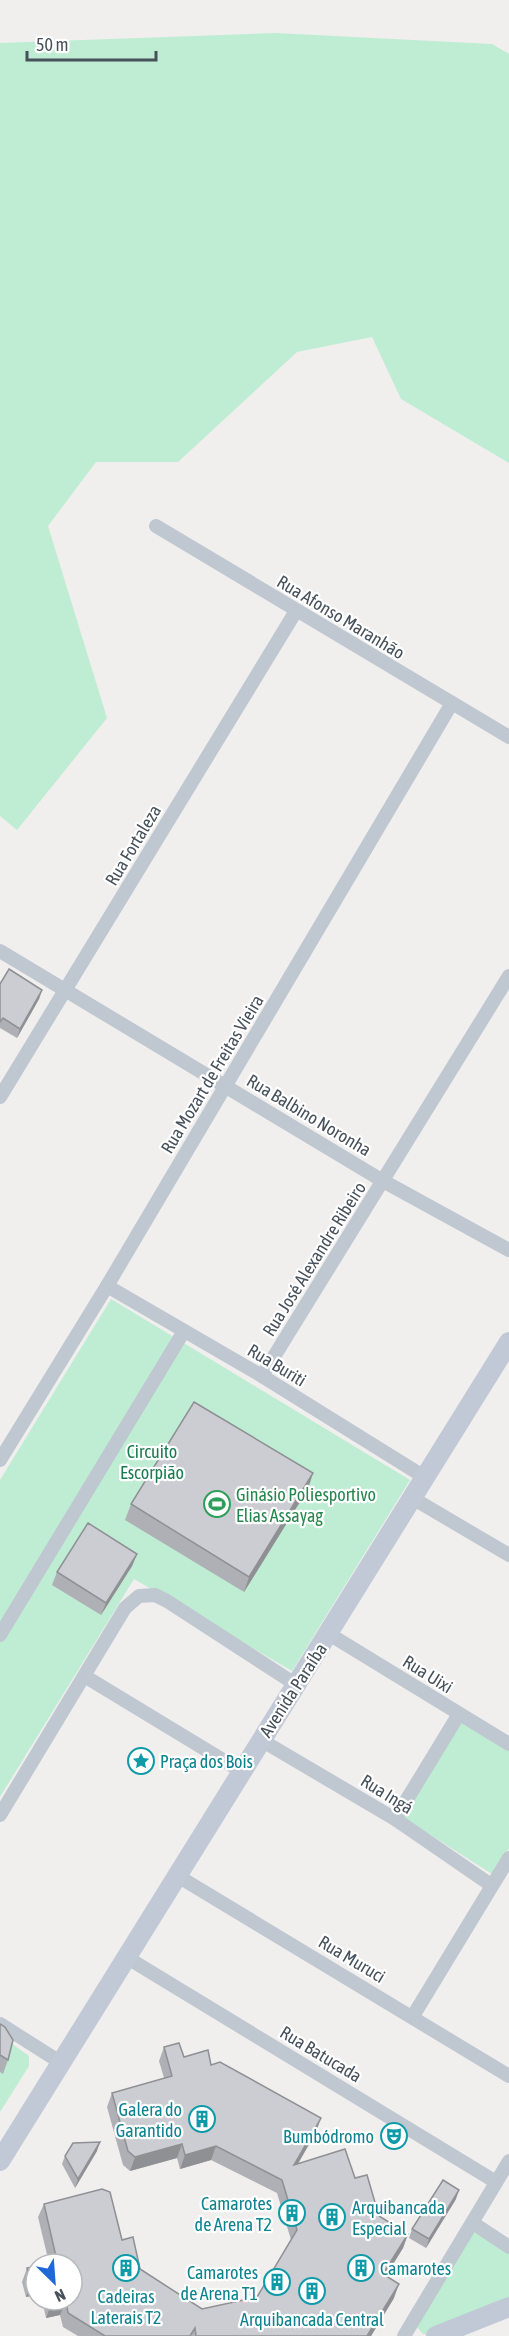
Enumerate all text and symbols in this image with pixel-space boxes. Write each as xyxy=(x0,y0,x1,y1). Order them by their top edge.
scale bar xyxy=(27,24,156,62)
text: 50 m xyxy=(36,34,68,55)
street label: Rua Afonso Maranhão xyxy=(274,571,408,663)
street label: Rua Fortaleza xyxy=(101,801,165,889)
street label: Rua Mozart de Freitas Vieira xyxy=(156,991,268,1157)
street label: Rua Balbino Noronha xyxy=(243,1070,375,1160)
street label: Rua José Alexandre Ribeiro xyxy=(258,1178,370,1340)
street label: Rua Buriti xyxy=(244,1339,310,1391)
park label: Circuito Escorpião xyxy=(120,1441,184,1483)
place label: Ginásio Poliesportivo Elias Assayag xyxy=(236,1484,376,1526)
sports icon: Ginásio Poliesportivo Elias Assayag xyxy=(202,1489,232,1519)
street label: Avenida Paraíba xyxy=(255,1639,331,1741)
street label: Rua Uixi xyxy=(399,1651,457,1697)
place icon: Praça dos Bois xyxy=(126,1746,156,1776)
place label: Praça dos Bois xyxy=(160,1751,253,1772)
street label: Rua Ingá xyxy=(357,1770,417,1818)
street label: Rua Muruci xyxy=(315,1931,389,1987)
street label: Rua Batucada xyxy=(276,2022,366,2086)
place label: Galera do Garantido xyxy=(116,2099,182,2141)
building icon: Galera do Garantido xyxy=(187,2104,217,2134)
theatre icon: Bumbódromo xyxy=(379,2121,409,2151)
place label: Bumbódromo xyxy=(283,2126,374,2147)
place label: Camarotes de Arena T2 xyxy=(195,2193,272,2235)
place label: Arquibancada Especial xyxy=(352,2197,445,2239)
building icon: Camarotes de Arena T2 xyxy=(277,2198,307,2228)
building icon: Arquibancada Especial xyxy=(317,2202,347,2232)
north arrow xyxy=(24,2252,84,2312)
building icon: Cadeiras Laterais T2 xyxy=(111,2253,141,2283)
building icon: Camarotes xyxy=(346,2253,376,2283)
place label: Camarotes xyxy=(380,2258,451,2279)
place label: Camarotes de Arena T1 xyxy=(181,2262,258,2304)
building icon: Camarotes de Arena T1 xyxy=(262,2267,292,2297)
building icon: Arquibancada Central xyxy=(297,2276,327,2306)
text: N xyxy=(52,2285,68,2306)
place label: Cadeiras Laterais T2 xyxy=(90,2286,162,2328)
place label: Arquibancada Central xyxy=(240,2309,384,2330)

